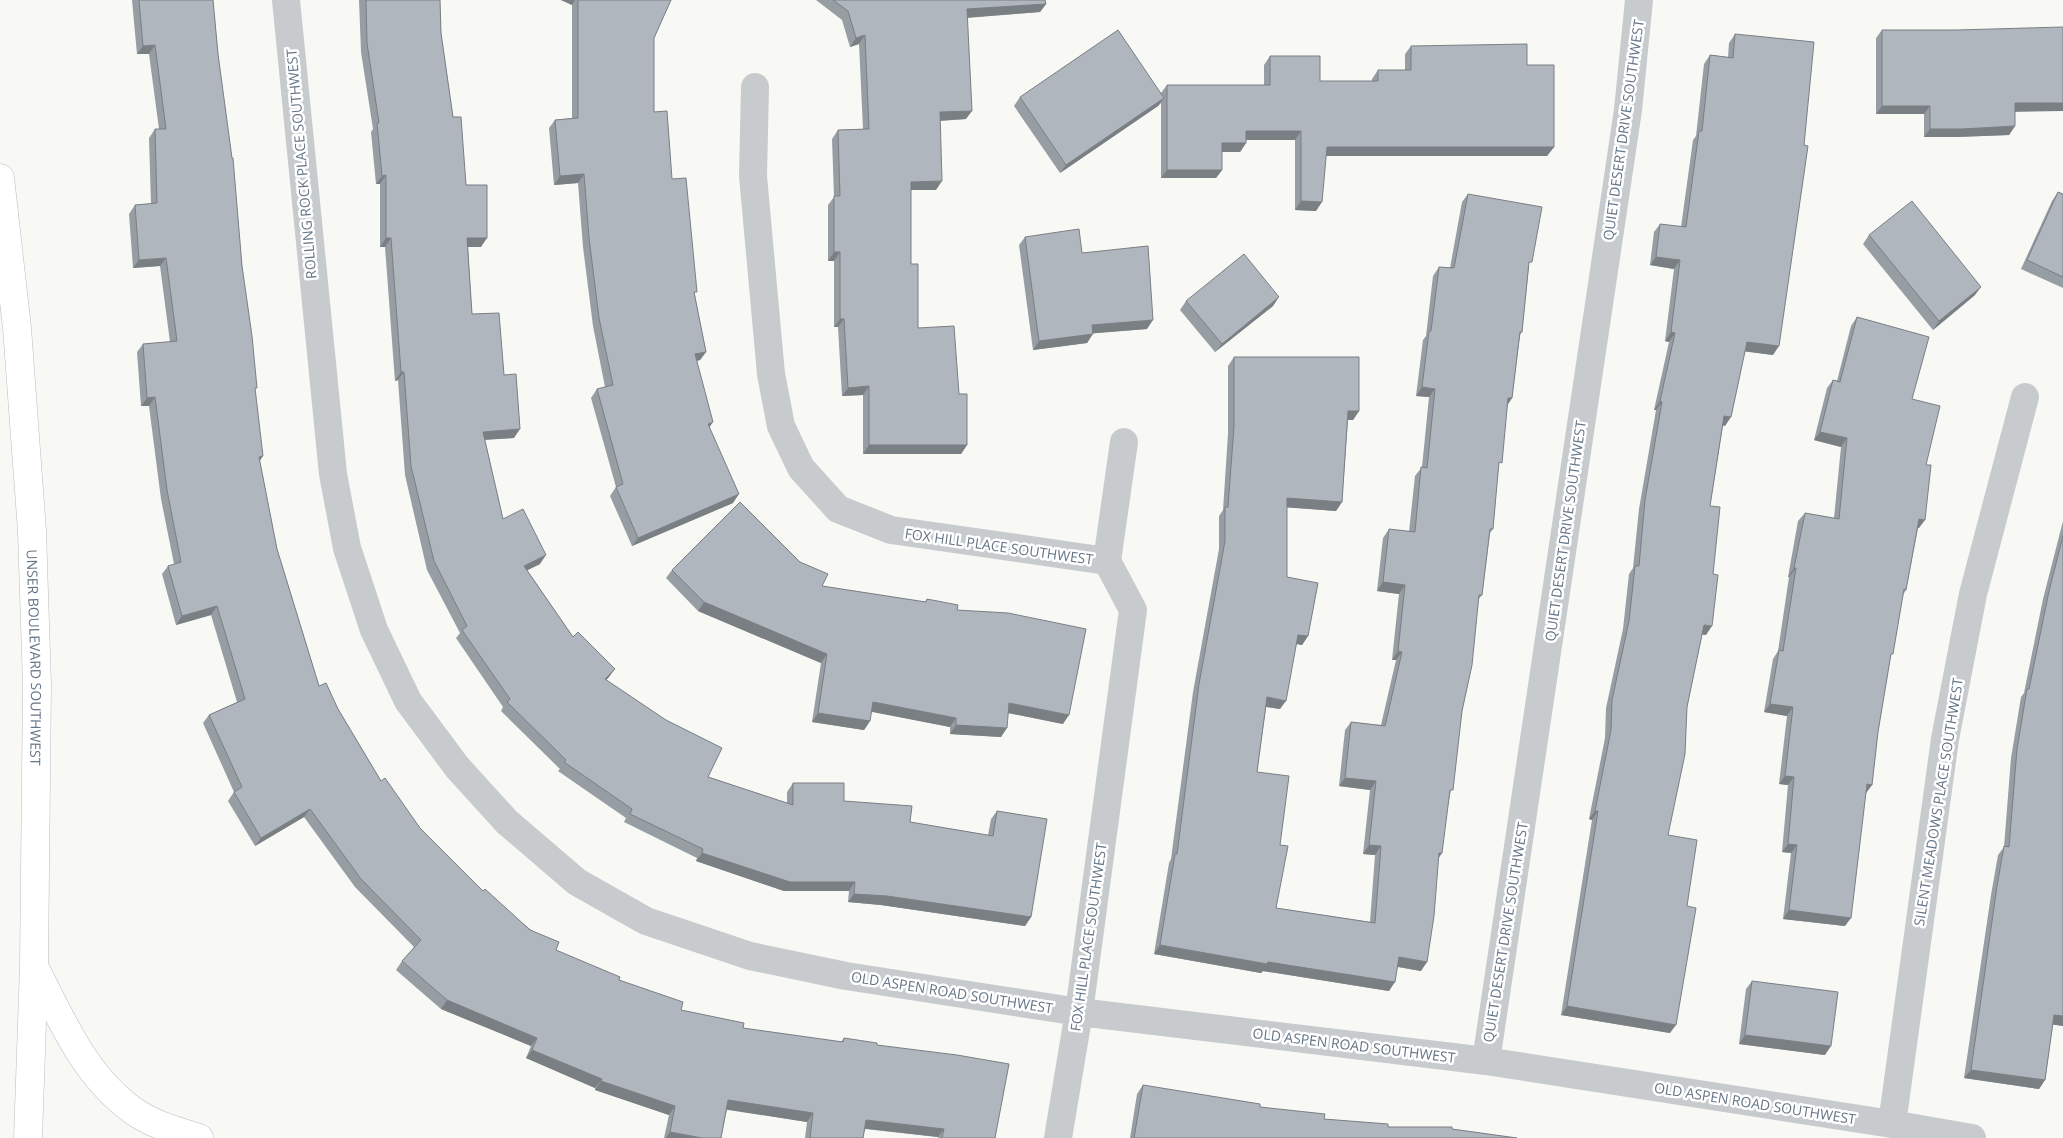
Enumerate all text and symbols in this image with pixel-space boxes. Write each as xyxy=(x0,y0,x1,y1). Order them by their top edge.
street label: QUIET DESERT DRIVE SOUTHWEST xyxy=(1598,18,1648,242)
street label: ROLLING ROCK PLACE SOUTHWEST xyxy=(281,48,321,280)
street label: QUIET DESERT DRIVE SOUTHWEST xyxy=(1540,419,1590,643)
street label: FOX HILL PLACE SOUTHWEST xyxy=(904,523,1095,569)
street label: UNSER BOULEVARD SOUTHWEST xyxy=(23,549,47,766)
street label: SILENT MEADOWS PLACE SOUTHWEST xyxy=(1909,676,1967,927)
street label: QUIET DESERT DRIVE SOUTHWEST xyxy=(1478,820,1532,1044)
street label: FOX HILL PLACE SOUTHWEST xyxy=(1065,841,1111,1032)
street label: OLD ASPEN ROAD SOUTHWEST xyxy=(850,967,1055,1017)
street label: OLD ASPEN ROAD SOUTHWEST xyxy=(1252,1023,1457,1067)
street label: OLD ASPEN ROAD SOUTHWEST xyxy=(1653,1078,1858,1128)

